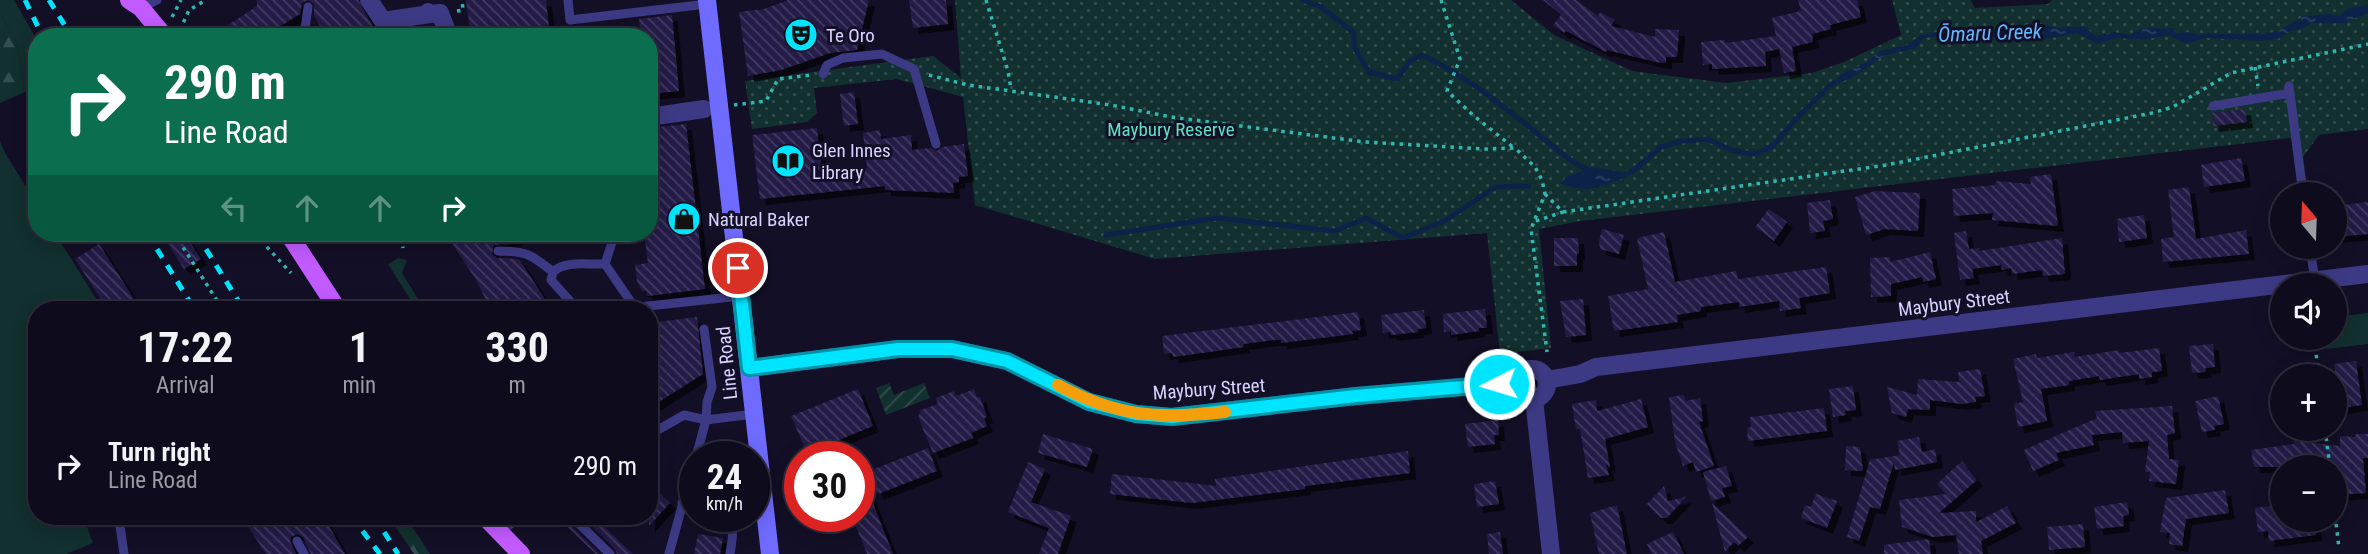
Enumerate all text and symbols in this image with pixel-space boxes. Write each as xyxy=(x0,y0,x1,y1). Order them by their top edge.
theatre icon: Te Oro xyxy=(782,16,820,54)
water label: Ōmaru Creek xyxy=(1938,19,2043,47)
place label: Te Oro xyxy=(826,24,875,47)
text: 290 m xyxy=(164,54,286,111)
icon: right xyxy=(49,56,140,147)
text: Line Road xyxy=(164,113,289,151)
park label: Maybury Reserve xyxy=(1107,118,1235,141)
place label: Glen Innes Library xyxy=(812,139,891,184)
library icon: Glen Innes Library xyxy=(769,142,807,180)
north arrow xyxy=(2270,182,2347,259)
map controls xyxy=(2270,182,2347,532)
icon: left xyxy=(215,189,253,227)
icon: ahead xyxy=(288,189,326,227)
icon: ahead xyxy=(361,189,399,227)
icon: right xyxy=(434,189,472,227)
shop icon: Natural Baker xyxy=(665,200,703,238)
place label: Natural Baker xyxy=(708,208,810,231)
pin xyxy=(708,238,768,298)
icon: arrive xyxy=(719,249,757,287)
button: sound xyxy=(2270,273,2347,350)
street label: Maybury Street xyxy=(1897,285,2011,321)
text: 17:22 xyxy=(137,323,233,372)
text: 1 xyxy=(349,323,370,372)
text: 330 xyxy=(485,323,549,372)
street label: Line Road xyxy=(712,325,742,401)
position arrow xyxy=(1462,347,1536,421)
button: + xyxy=(2270,364,2347,441)
text: Arrival xyxy=(156,372,214,399)
text: min xyxy=(342,372,376,399)
text: m xyxy=(508,372,526,399)
street label: Maybury Street xyxy=(1152,374,1266,404)
text: Turn right xyxy=(108,437,210,467)
speed limit sign: 30 xyxy=(784,441,875,532)
icon: right xyxy=(49,447,87,485)
text: 290 m xyxy=(573,451,637,481)
button: − xyxy=(2270,455,2347,532)
text: 24 xyxy=(707,457,742,498)
text: Line Road xyxy=(108,467,198,494)
text: km/h xyxy=(706,493,743,514)

